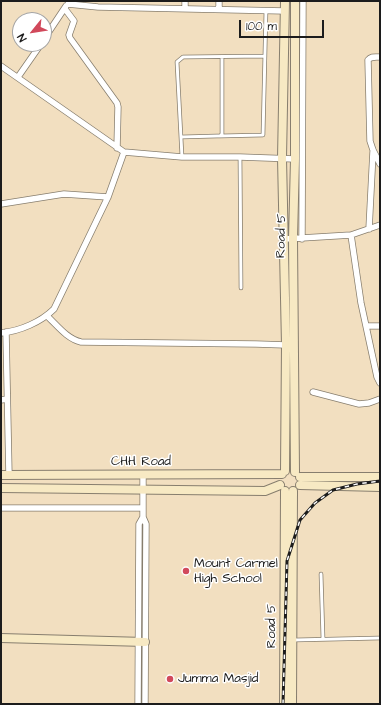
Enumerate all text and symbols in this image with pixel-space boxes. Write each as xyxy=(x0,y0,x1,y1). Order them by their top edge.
north arrow xyxy=(12,12,52,52)
scale bar xyxy=(241,12,326,38)
text: 100 m xyxy=(246,18,277,35)
text: N xyxy=(14,31,30,44)
street label: Road 5 xyxy=(274,214,290,258)
street label: CHH Road xyxy=(111,454,171,470)
place label: Mount Carmel High School xyxy=(194,556,278,587)
marker: Mount Carmel High School xyxy=(181,566,191,576)
street label: Road 5 xyxy=(264,604,280,648)
place label: Jumma Masjid xyxy=(178,671,258,687)
marker: Jumma Masjid xyxy=(165,674,175,684)

